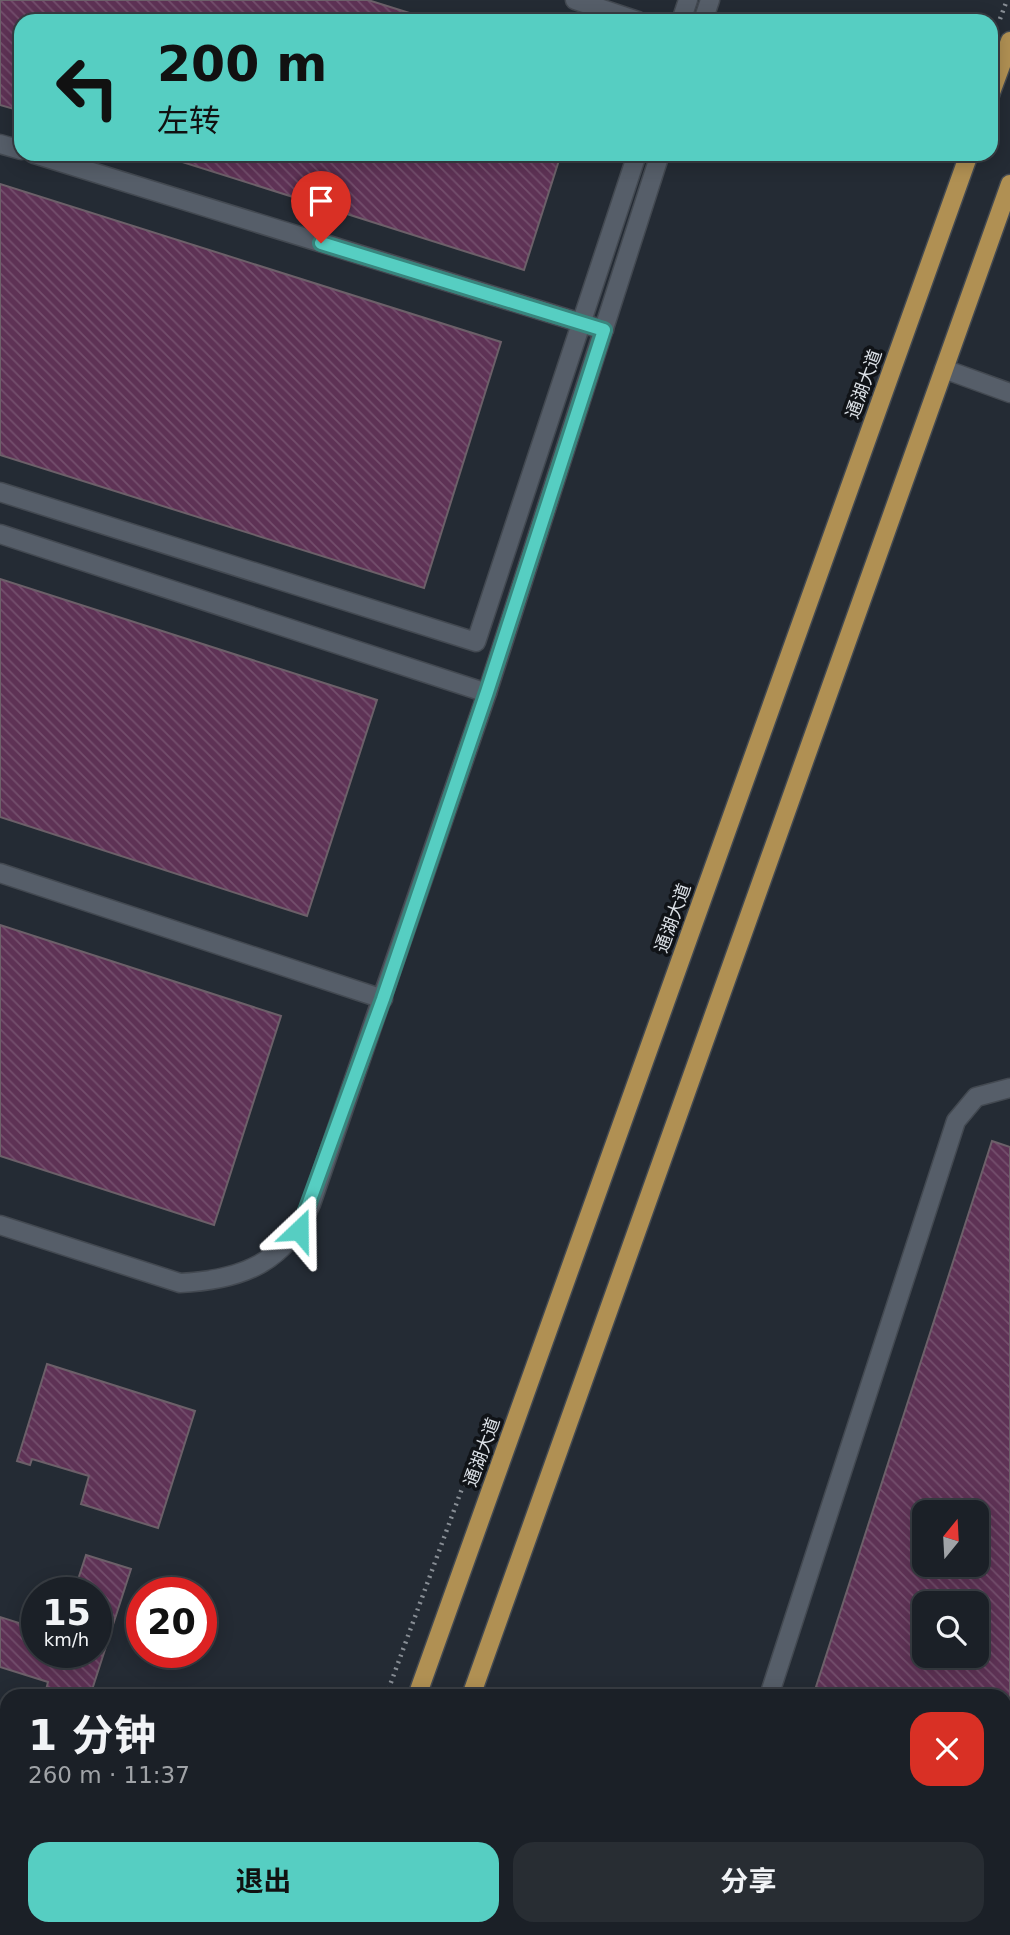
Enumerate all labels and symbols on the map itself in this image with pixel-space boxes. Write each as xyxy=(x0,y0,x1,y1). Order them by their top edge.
pin xyxy=(291,171,351,243)
street label: 通湖大道 xyxy=(841,346,886,421)
street label: 通湖大道 xyxy=(650,880,695,955)
position arrow xyxy=(262,1193,336,1267)
street label: 通湖大道 xyxy=(459,1414,504,1489)
north arrow xyxy=(912,1500,989,1577)
speed limit sign: 20 xyxy=(126,1577,217,1668)

